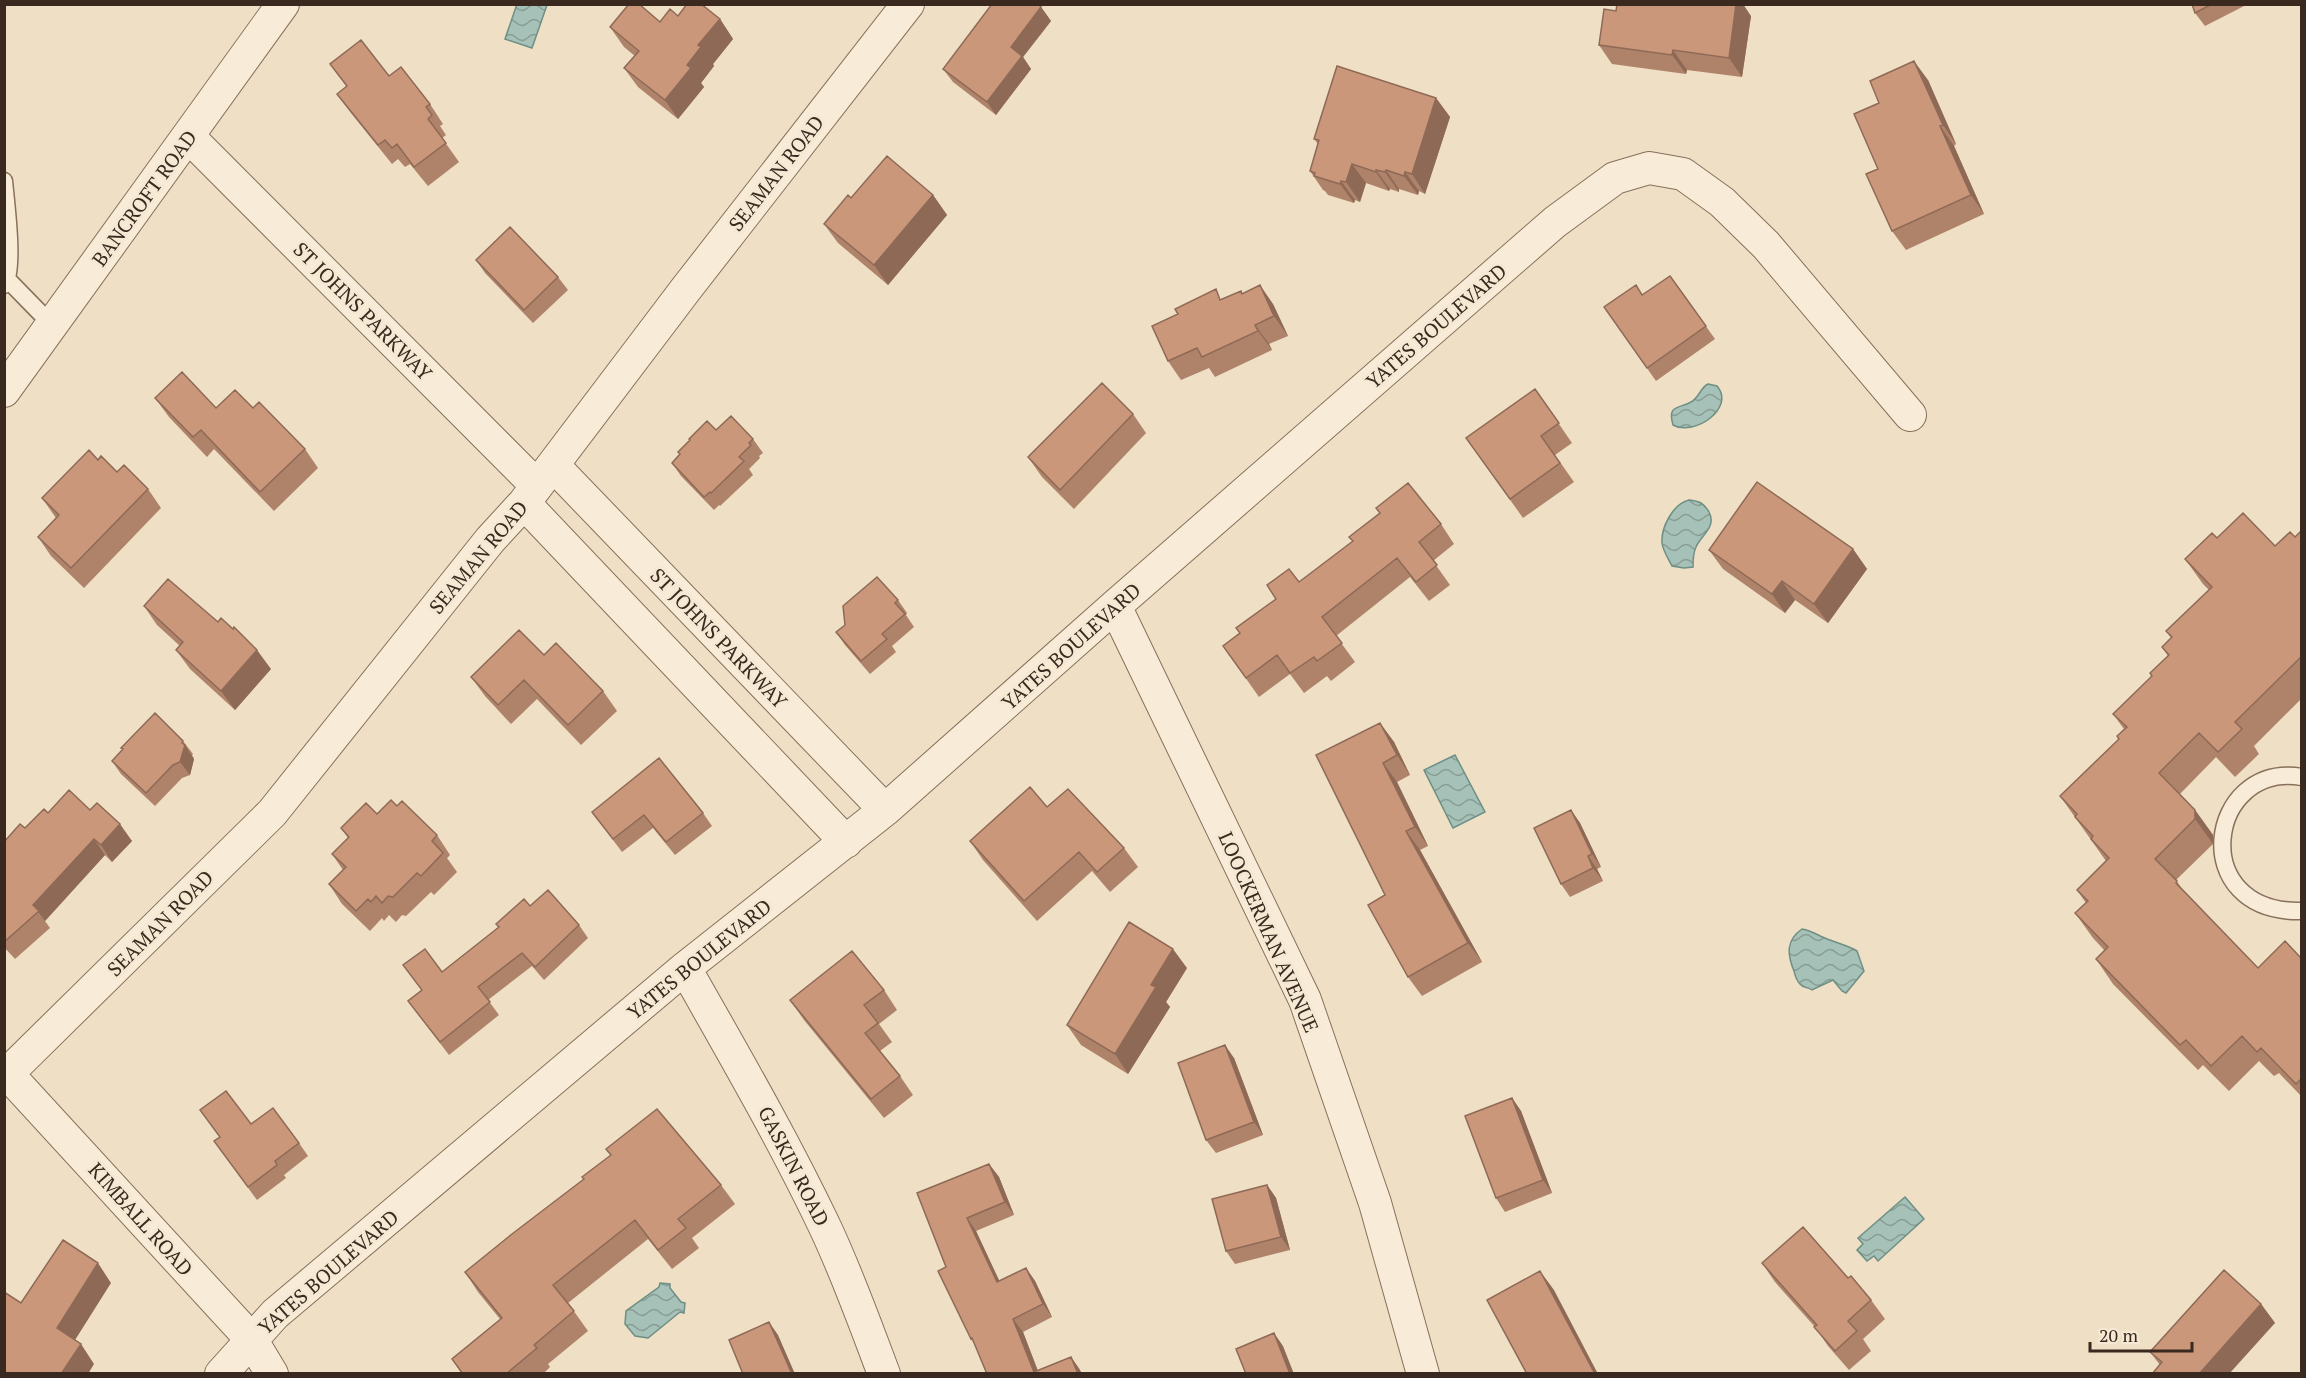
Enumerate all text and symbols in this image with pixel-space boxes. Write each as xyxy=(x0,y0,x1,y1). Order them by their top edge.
street label: SEAMAN ROAD xyxy=(722,109,830,237)
street label: BANCROFT ROAD xyxy=(85,124,203,272)
street label: ST JOHNS PARKWAY xyxy=(288,236,438,386)
street label: YATES BOULEVARD xyxy=(1360,257,1512,395)
street label: SEAMAN ROAD xyxy=(423,495,533,619)
street label: ST JOHNS PARKWAY xyxy=(645,562,793,714)
street label: YATES BOULEVARD xyxy=(996,576,1146,716)
street label: LOOCKERMAN AVENUE xyxy=(1213,827,1325,1037)
street label: SEAMAN ROAD xyxy=(101,864,219,982)
street label: YATES BOULEVARD xyxy=(621,892,777,1026)
street label: GASKIN ROAD xyxy=(752,1101,836,1231)
street label: KIMBALL ROAD xyxy=(83,1157,199,1281)
street label: YATES BOULEVARD xyxy=(252,1203,404,1341)
scale bar xyxy=(2090,1315,2192,1353)
text: 20 m xyxy=(2099,1323,2139,1347)

